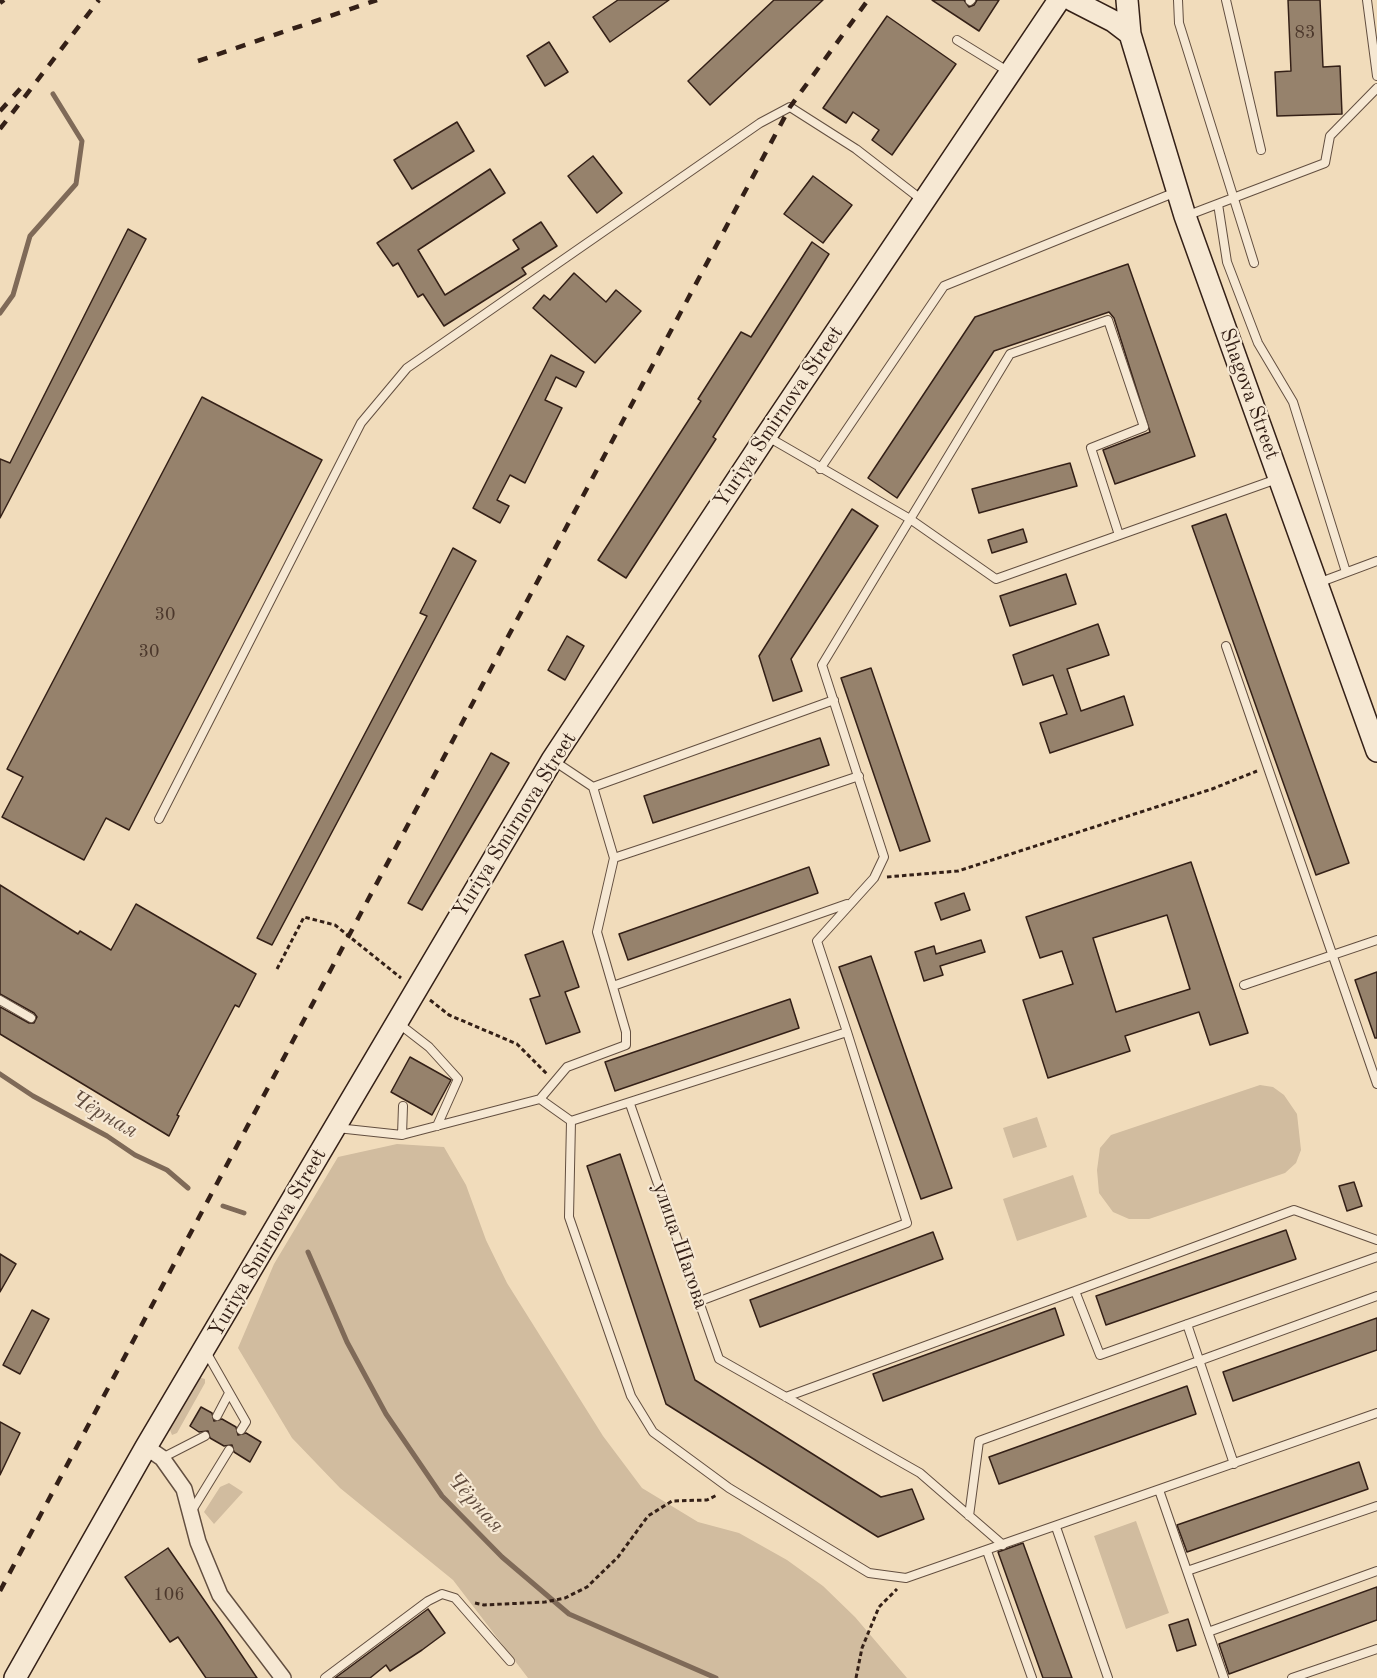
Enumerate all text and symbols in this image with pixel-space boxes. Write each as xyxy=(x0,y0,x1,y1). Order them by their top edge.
house number: 83 xyxy=(1295,22,1315,44)
street label: Yuriya Smirnova Street xyxy=(709,321,849,513)
street label: Shagova Street xyxy=(1214,325,1284,463)
house number: 30 xyxy=(155,604,175,626)
house number: 30 xyxy=(139,641,159,663)
street label: Yuriya Smirnova Street xyxy=(448,728,582,922)
water label: Чёрная xyxy=(66,1085,142,1145)
street label: Yuriya Smirnova Street xyxy=(204,1144,332,1342)
street label: улица Шагова xyxy=(647,1179,713,1313)
water label: Чёрная xyxy=(441,1467,509,1539)
house number: 106 xyxy=(153,1584,185,1606)

